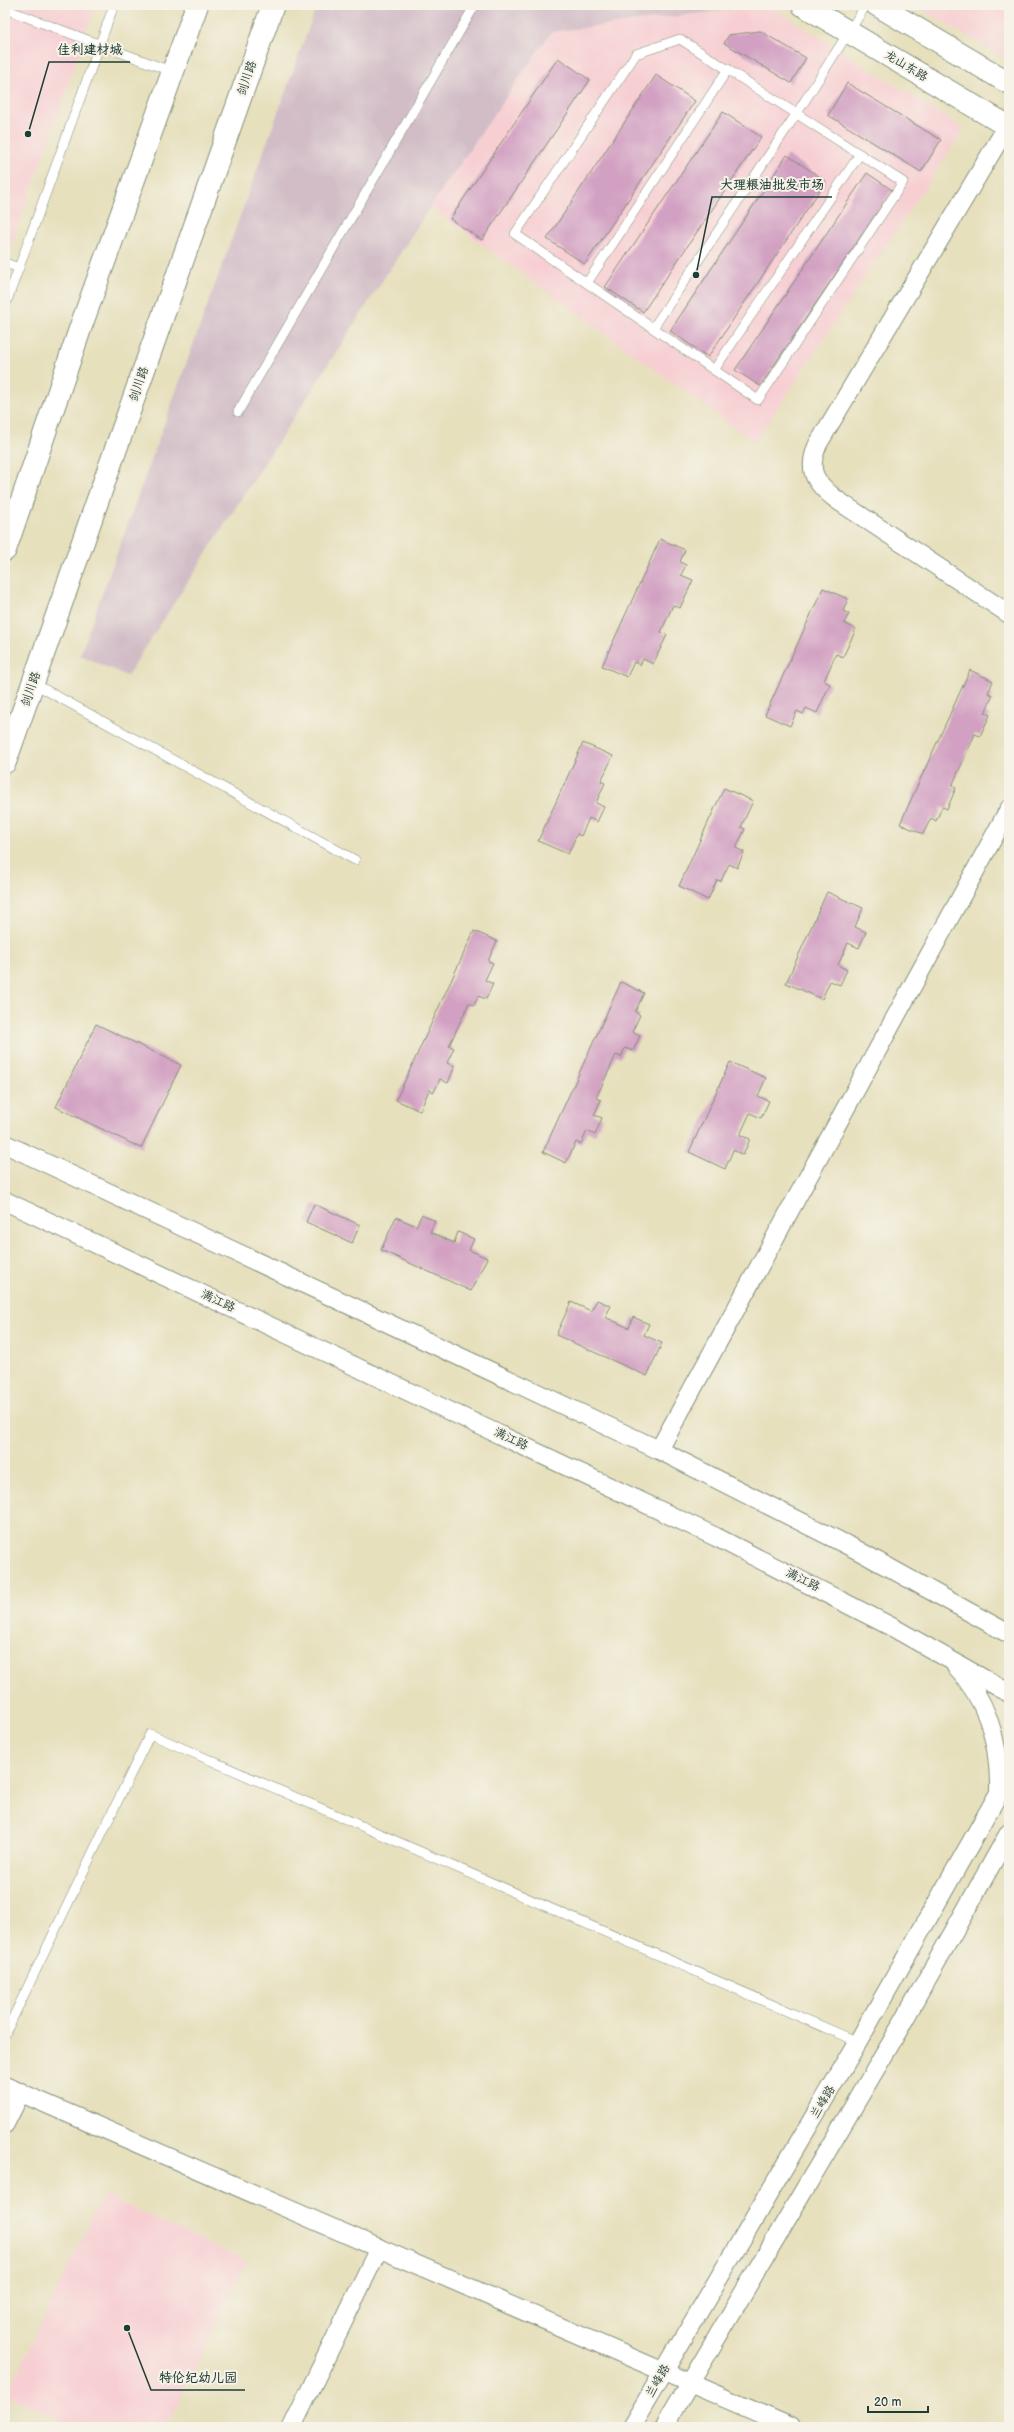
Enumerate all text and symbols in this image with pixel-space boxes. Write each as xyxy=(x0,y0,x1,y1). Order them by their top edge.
callout: 佳利建材城 xyxy=(49,37,130,62)
text: 佳利建材城 xyxy=(57,42,123,58)
street label: 龙山东路 xyxy=(882,47,930,85)
street label: 剑川路 xyxy=(234,59,260,97)
callout: 大理粮油批发市场 xyxy=(712,172,832,197)
text: 大理粮油批发市场 xyxy=(720,177,824,193)
street label: 剑川路 xyxy=(126,365,152,403)
street label: 剑川路 xyxy=(18,670,44,708)
street label: 满江路 xyxy=(199,1287,237,1315)
street label: 满江路 xyxy=(492,1425,530,1453)
street label: 满江路 xyxy=(784,1565,822,1595)
street label: 兰峰路 xyxy=(807,2083,839,2121)
street label: 兰峰路 xyxy=(643,2362,673,2400)
callout: 特伦纪幼儿园 xyxy=(151,2365,245,2390)
text: 特伦纪幼儿园 xyxy=(159,2370,237,2386)
scale bar xyxy=(868,2388,928,2414)
text: 20 m xyxy=(874,2395,901,2410)

